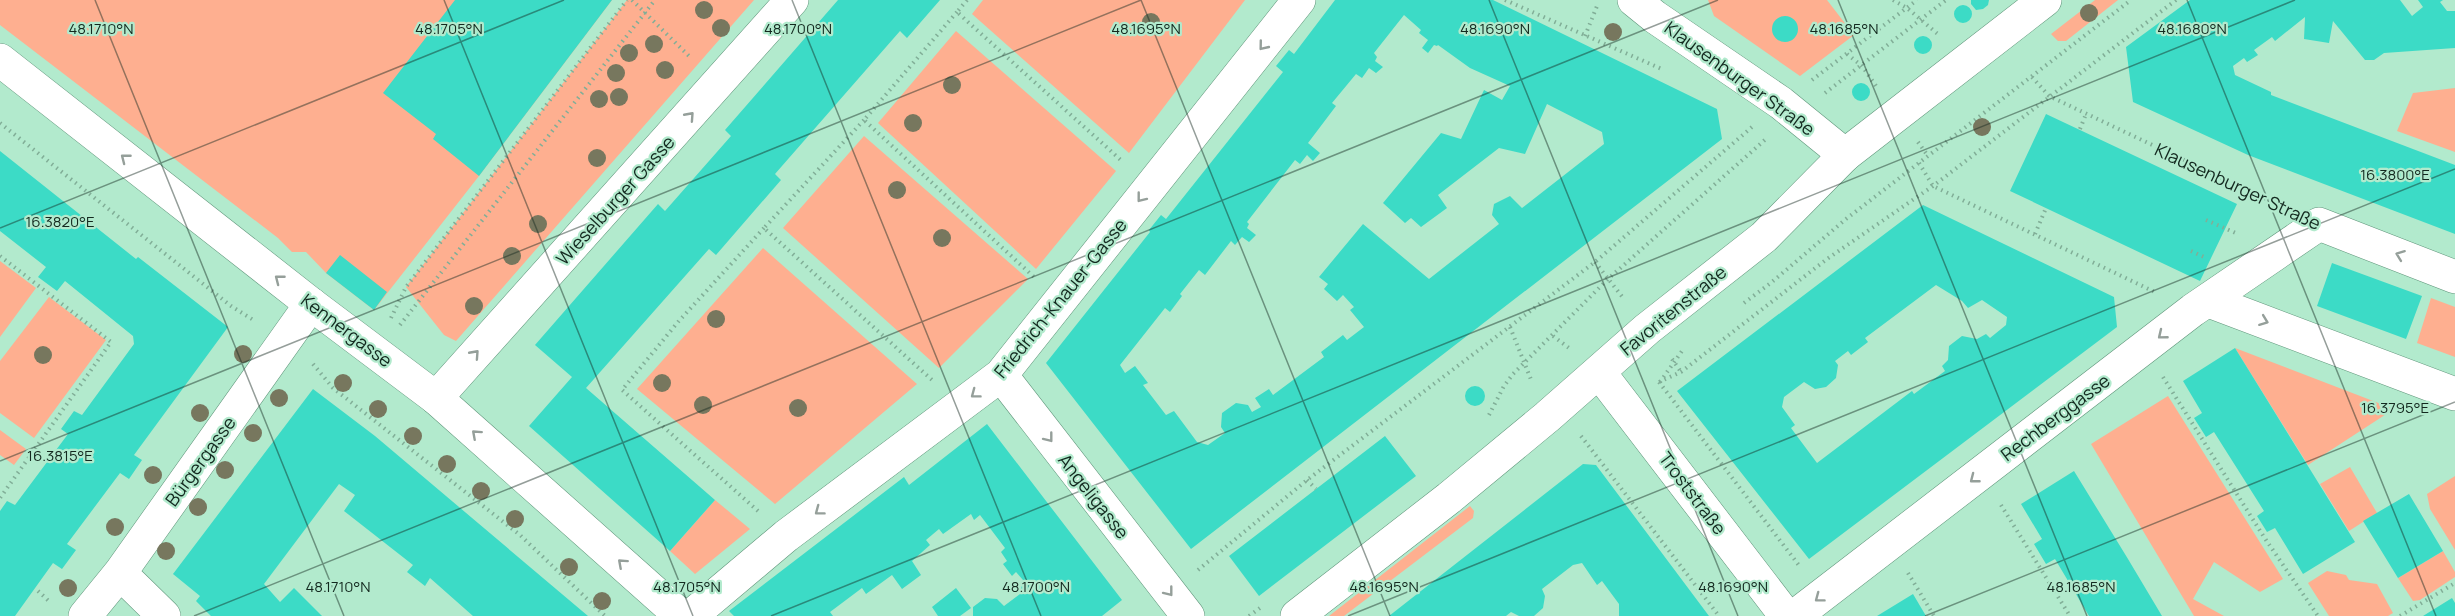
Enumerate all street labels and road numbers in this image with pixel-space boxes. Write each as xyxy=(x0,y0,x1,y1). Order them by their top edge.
street label: Klausenburger Straße xyxy=(1660,15,1820,141)
street label: Wieselburger Gasse xyxy=(550,130,680,270)
street label: Klausenburger Straße xyxy=(2151,137,2325,235)
street label: Friedrich-Knauer-Gasse xyxy=(988,213,1132,383)
street label: Favoritenstraße xyxy=(1615,260,1731,360)
street label: Kennergasse xyxy=(297,288,397,372)
street label: Rechberggasse xyxy=(1996,368,2114,466)
street label: Bürgergasse xyxy=(159,411,241,511)
street label: Troststraße xyxy=(1654,447,1732,539)
street label: Angeligasse xyxy=(1053,449,1135,543)

